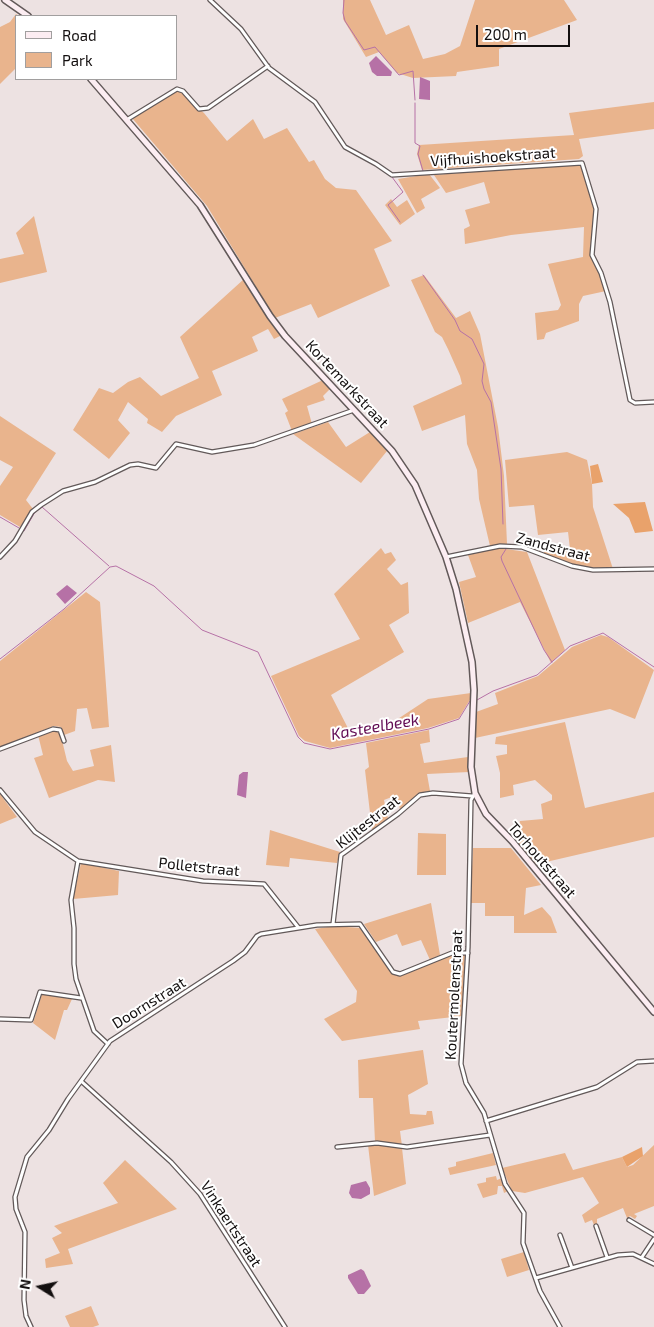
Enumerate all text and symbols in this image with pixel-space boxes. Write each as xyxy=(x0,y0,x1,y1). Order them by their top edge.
legend xyxy=(15,15,178,80)
scale bar xyxy=(479,15,573,47)
text: 200 m xyxy=(484,25,527,43)
text: Road xyxy=(62,26,97,44)
text: Park xyxy=(62,51,93,69)
street label: Vijfhuishoekstraat xyxy=(430,144,556,170)
street label: Kortemarkstraat xyxy=(302,336,392,432)
street label: Zandstraat xyxy=(514,529,592,565)
water label: Kasteelbeek xyxy=(329,710,421,744)
street label: Klijtestraat xyxy=(332,791,404,853)
street label: Torhoutstraat xyxy=(504,818,580,902)
street label: Polletstraat xyxy=(158,854,240,880)
street label: Koutermolenstraat xyxy=(442,930,466,1060)
street label: Doornstraat xyxy=(109,973,189,1033)
street label: Vinkaertstraat xyxy=(197,1178,265,1270)
north arrow xyxy=(15,1262,65,1312)
text: N xyxy=(15,1278,34,1291)

